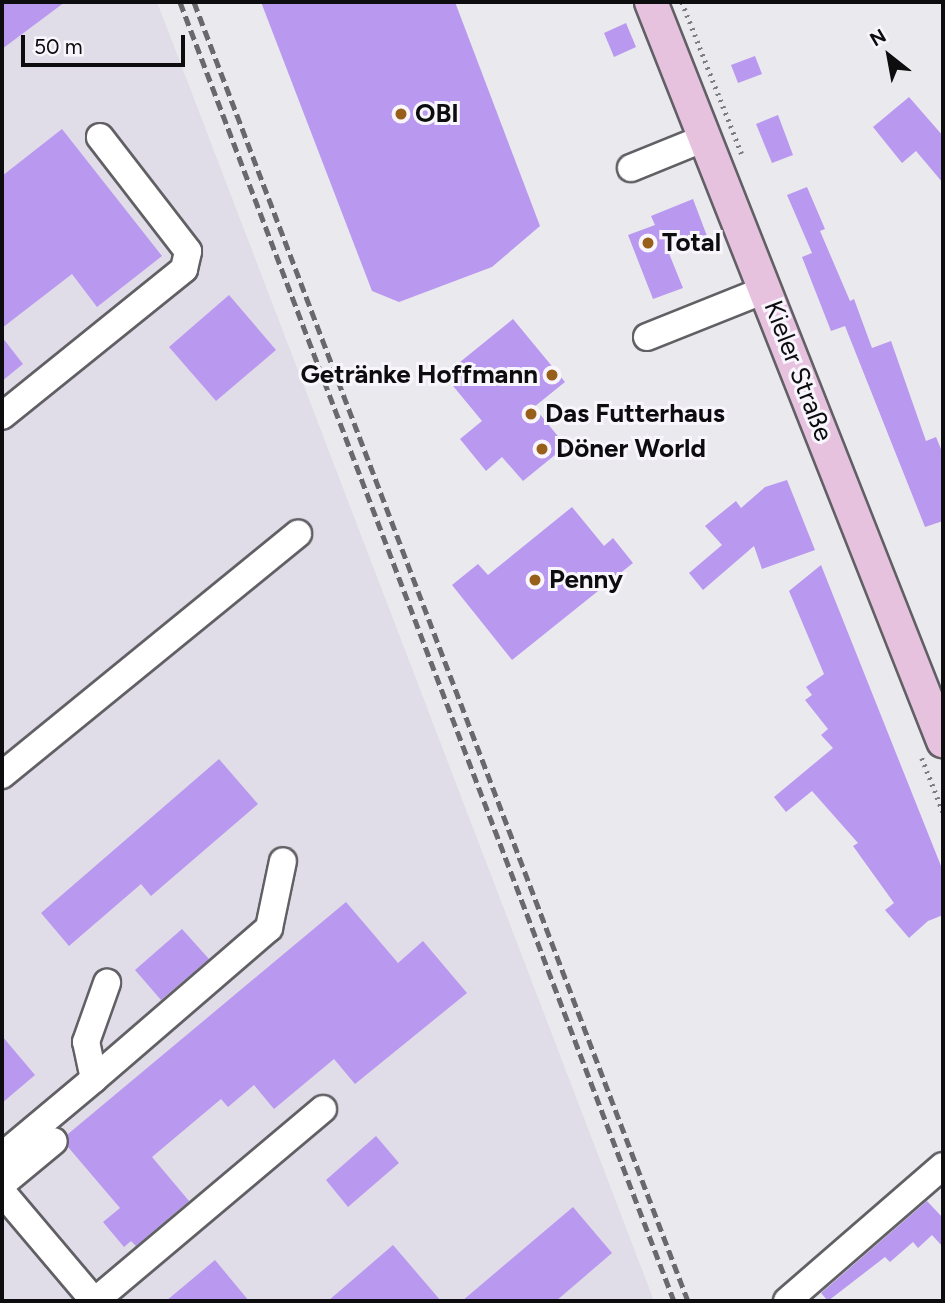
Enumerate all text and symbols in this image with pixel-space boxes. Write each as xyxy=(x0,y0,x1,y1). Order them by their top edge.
scale bar xyxy=(24,21,189,65)
north arrow xyxy=(854,21,924,91)
text: N xyxy=(866,24,890,51)
text: 50 m xyxy=(34,34,83,59)
place label: OBI xyxy=(415,98,459,130)
marker: OBI xyxy=(393,106,409,122)
place label: Total xyxy=(662,227,721,259)
marker: Total xyxy=(640,235,656,251)
street label: Kieler Straße xyxy=(757,296,839,446)
place label: Getränke Hoffmann xyxy=(300,359,538,391)
marker: Getränke Hoffmann xyxy=(544,367,560,383)
place label: Das Futterhaus xyxy=(545,398,725,430)
marker: Das Futterhaus xyxy=(523,406,539,422)
place label: Döner World xyxy=(556,433,706,465)
marker: Döner World xyxy=(534,441,550,457)
place label: Penny xyxy=(549,564,623,596)
marker: Penny xyxy=(527,572,543,588)

